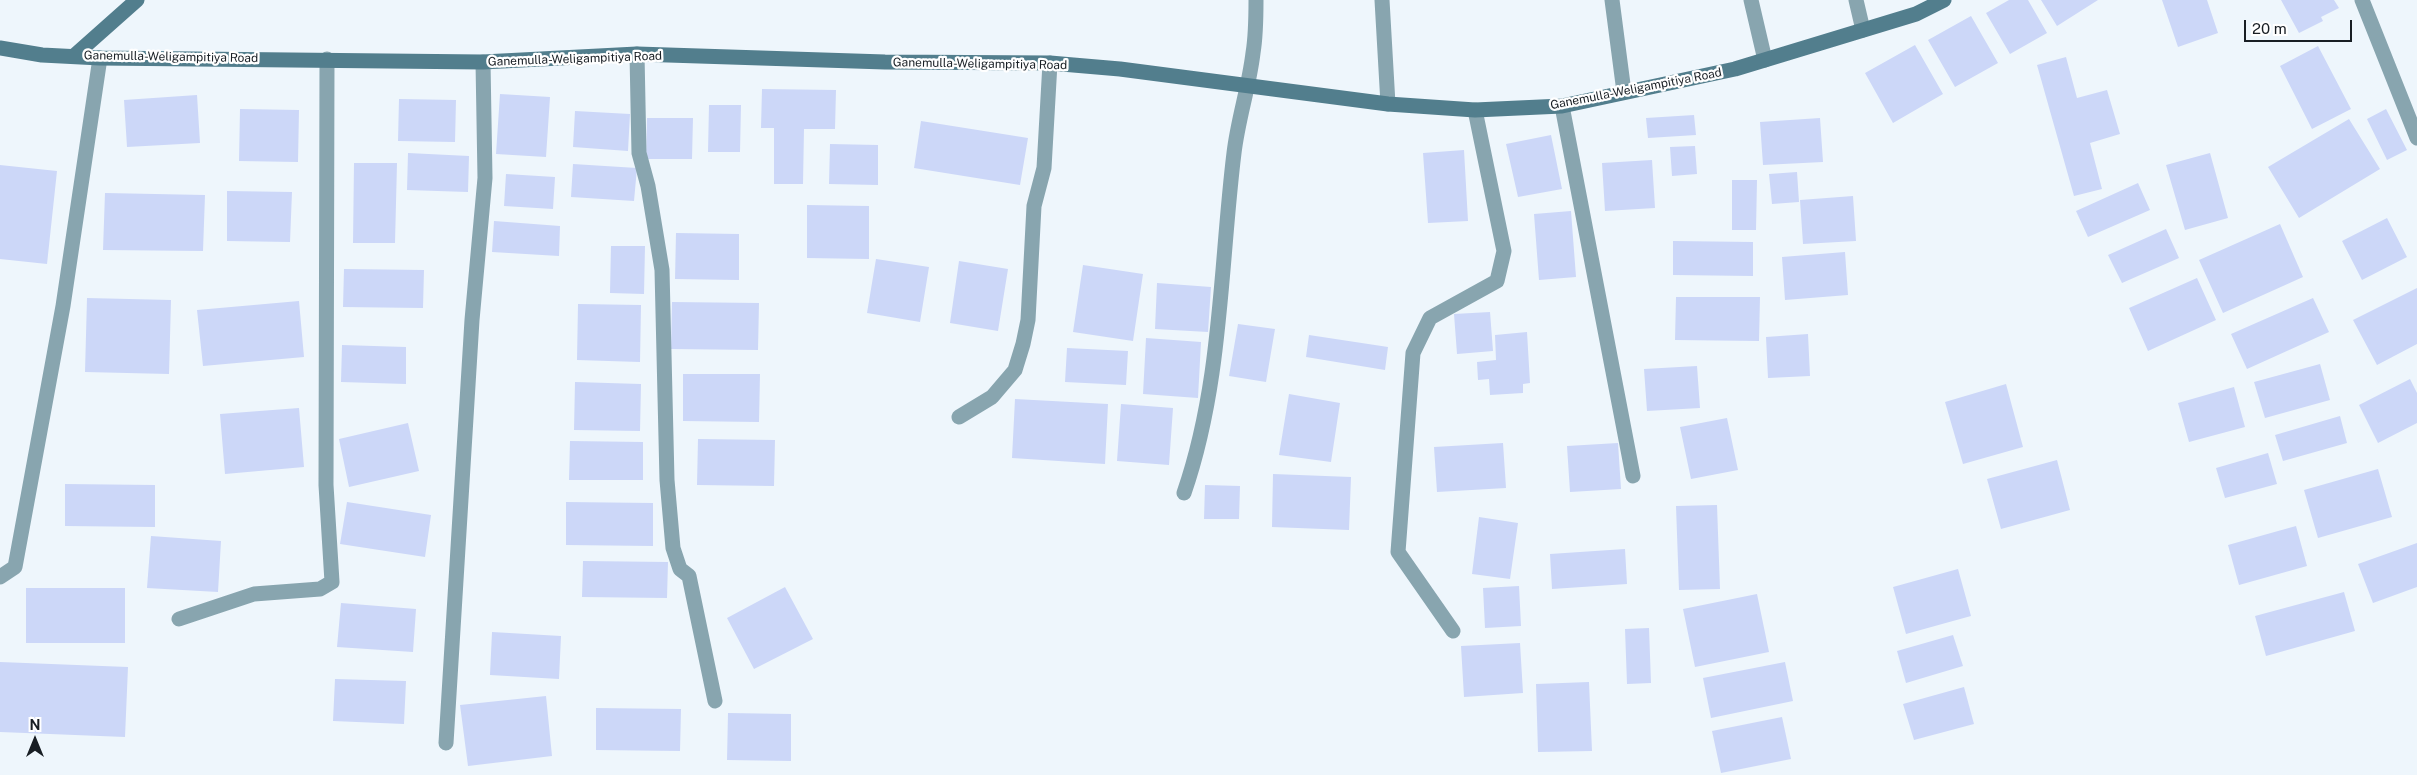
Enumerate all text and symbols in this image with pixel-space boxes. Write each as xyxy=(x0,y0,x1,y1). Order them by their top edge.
scale bar xyxy=(2247,10,2354,42)
text: 20 m xyxy=(2252,20,2287,37)
street label: Ganemulla-Weligampitiya Road xyxy=(84,48,258,66)
street label: Ganemulla-Weligampitiya Road xyxy=(488,49,662,69)
street label: Ganemulla-Weligampitiya Road xyxy=(893,55,1067,73)
street label: Ganemulla-Weligampitiya Road xyxy=(1549,65,1723,113)
north arrow xyxy=(10,715,60,765)
text: N xyxy=(30,717,40,733)

